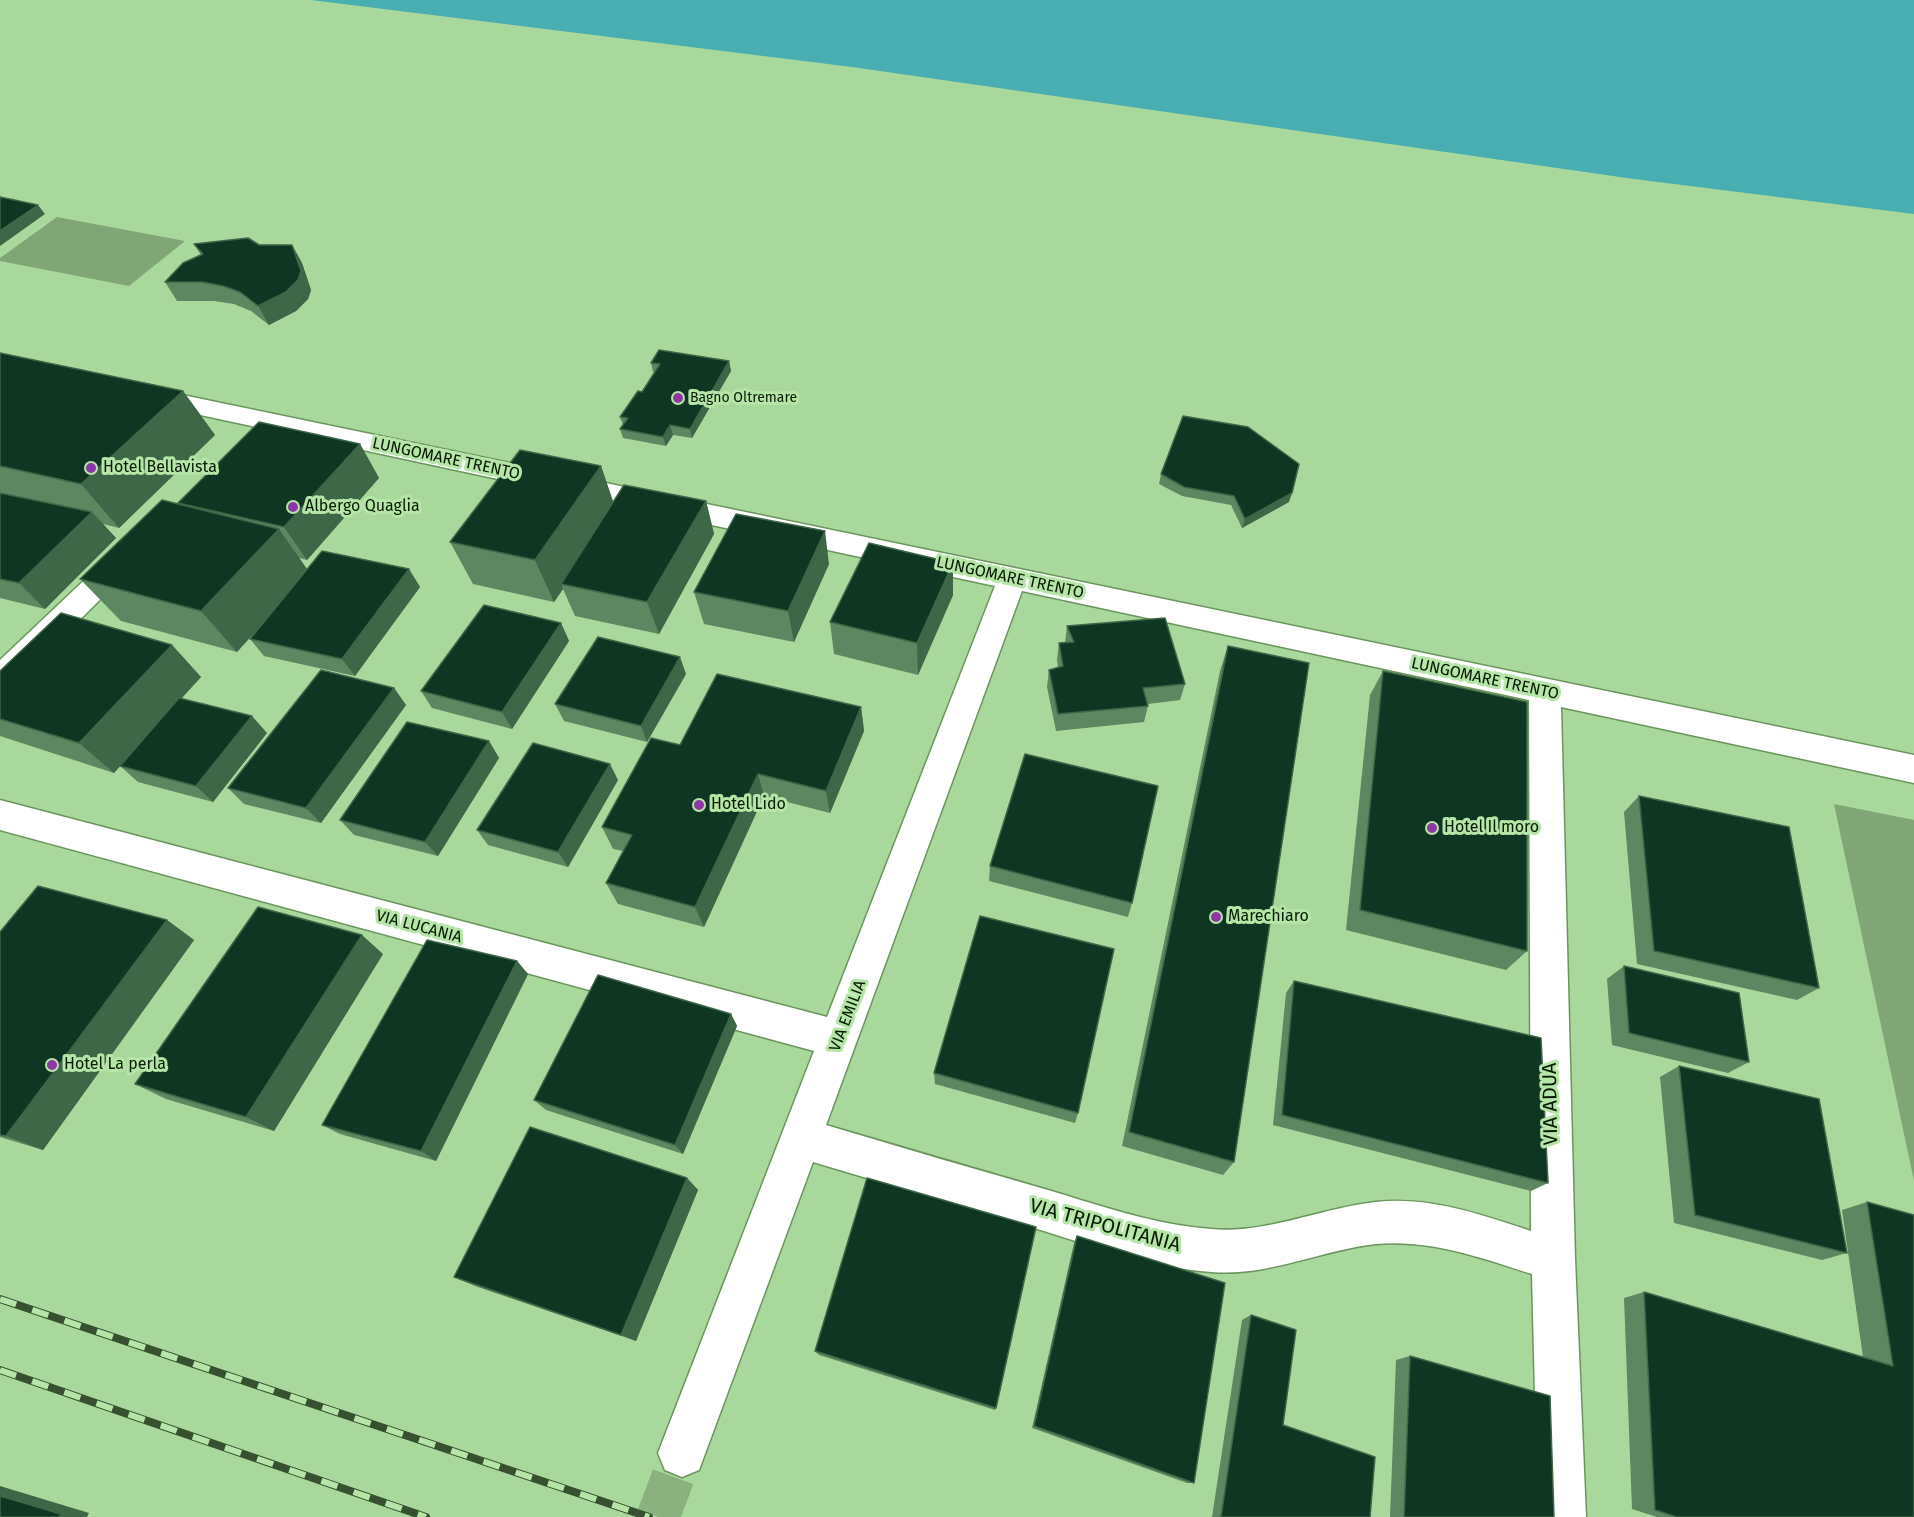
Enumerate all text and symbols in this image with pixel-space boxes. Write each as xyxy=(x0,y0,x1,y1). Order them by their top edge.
place label: Bagno Oltremare xyxy=(690,390,797,406)
marker: Bagno Oltremare xyxy=(671,391,685,405)
street label: LUNGOMARE TRENTO xyxy=(370,434,522,484)
place label: Hotel Bellavista xyxy=(103,458,217,478)
marker: Hotel Bellavista xyxy=(84,461,98,475)
place label: Albergo Quaglia xyxy=(305,497,420,517)
marker: Albergo Quaglia xyxy=(286,500,300,514)
street label: LUNGOMARE TRENTO xyxy=(934,553,1086,603)
street label: LUNGOMARE TRENTO xyxy=(1409,654,1561,704)
place label: Hotel Lido xyxy=(711,795,786,815)
marker: Hotel Lido xyxy=(692,798,706,812)
place label: Hotel Il moro xyxy=(1444,818,1539,838)
marker: Hotel Il moro xyxy=(1425,821,1439,835)
street label: VIA LUCANIA xyxy=(374,906,464,948)
place label: Marechiaro xyxy=(1228,907,1309,927)
marker: Marechiaro xyxy=(1209,910,1223,924)
street label: VIA EMILIA xyxy=(826,978,870,1054)
place label: Hotel La perla xyxy=(64,1055,166,1075)
marker: Hotel La perla xyxy=(45,1058,59,1072)
street label: VIA ADUA xyxy=(1538,1062,1564,1146)
street label: VIA TRIPOLITANIA xyxy=(1027,1194,1183,1258)

